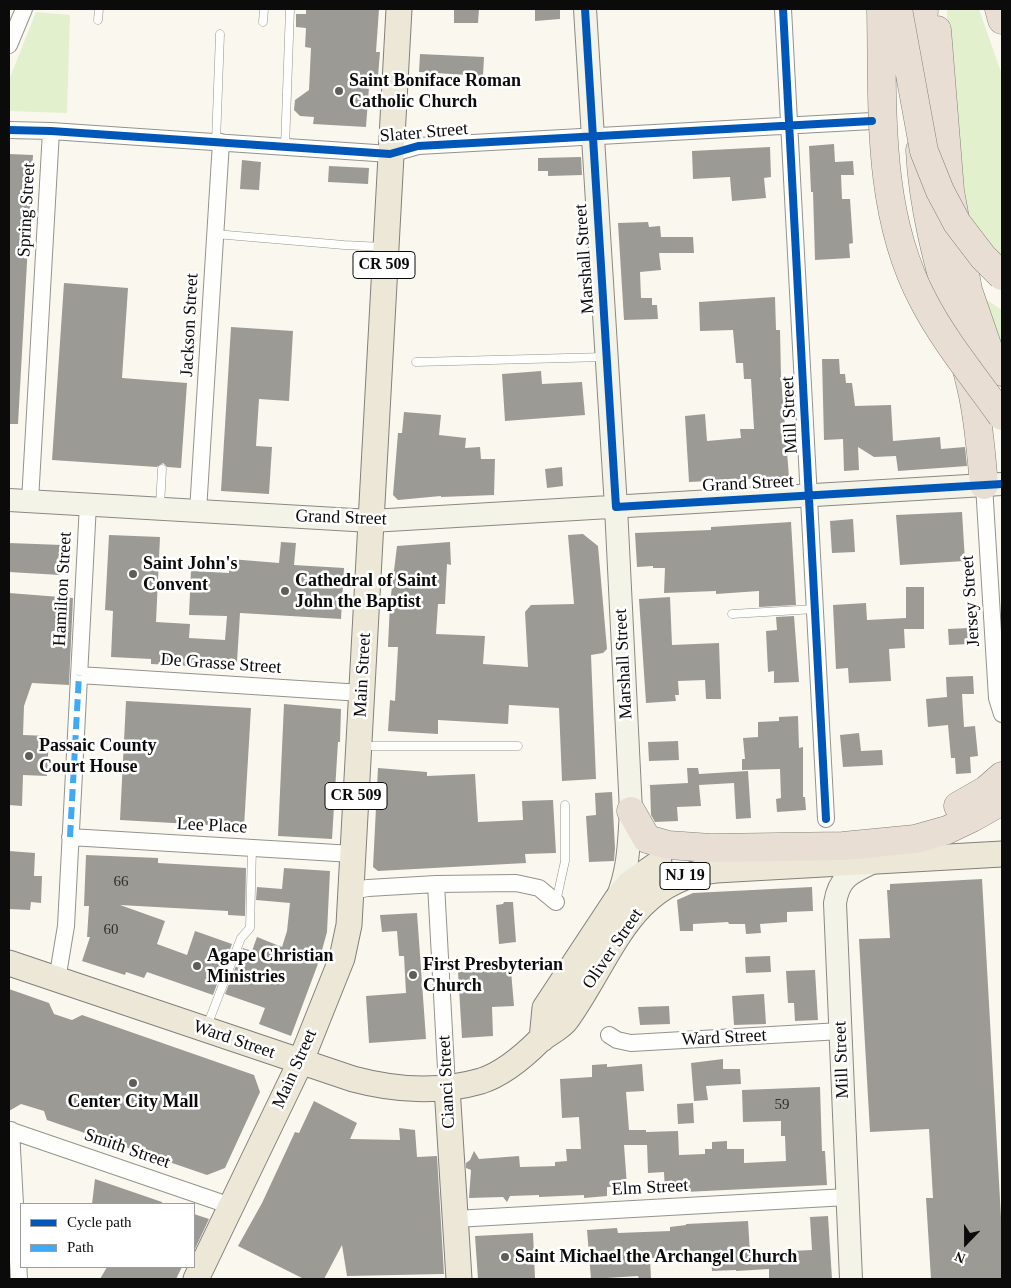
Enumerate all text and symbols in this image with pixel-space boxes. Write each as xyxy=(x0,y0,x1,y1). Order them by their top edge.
place label: Saint Boniface Roman Catholic Church xyxy=(349,70,521,112)
marker: Saint Boniface Roman Catholic Church xyxy=(333,85,345,97)
street label: Slater Street xyxy=(379,118,469,148)
street label: Spring Street xyxy=(14,162,40,258)
street label: Marshall Street xyxy=(570,203,600,315)
road number: CR 509 xyxy=(353,252,415,278)
street label: Jackson Street xyxy=(177,273,203,377)
street label: Mill Street xyxy=(777,376,803,454)
street label: Grand Street xyxy=(702,471,794,497)
street label: Grand Street xyxy=(295,506,387,530)
street label: Hamilton Street xyxy=(49,531,77,647)
place label: Saint John's Convent xyxy=(143,553,238,596)
street label: Jersey Street xyxy=(957,555,985,647)
marker: Saint John's Convent xyxy=(127,568,139,580)
place label: Cathedral of Saint John the Baptist xyxy=(295,570,437,612)
marker: Cathedral of Saint John the Baptist xyxy=(279,585,291,597)
street label: Marshall Street xyxy=(610,608,638,720)
street label: Main Street xyxy=(350,632,376,718)
street label: De Grasse Street xyxy=(160,649,282,679)
place label: Passaic County Court House xyxy=(39,735,157,778)
marker: Passaic County Court House xyxy=(23,750,35,762)
road number: CR 509 xyxy=(325,782,387,809)
street label: Lee Place xyxy=(176,813,248,839)
road number: NJ 19 xyxy=(660,862,710,889)
house number: 66 xyxy=(114,873,128,891)
street label: Oliver Street xyxy=(578,905,648,993)
house number: 60 xyxy=(104,921,118,939)
place label: Agape Christian Ministries xyxy=(207,945,334,988)
place label: First Presbyterian Church xyxy=(423,954,563,996)
marker: Agape Christian Ministries xyxy=(191,960,203,972)
marker: First Presbyterian Church xyxy=(407,969,419,981)
street label: Ward Street xyxy=(190,1016,278,1064)
street label: Mill Street xyxy=(830,1021,854,1099)
street label: Ward Street xyxy=(681,1025,767,1051)
street label: Main Street xyxy=(268,1026,322,1112)
street label: Cianci Street xyxy=(434,1035,460,1129)
marker: Center City Mall xyxy=(127,1077,139,1089)
place label: Center City Mall xyxy=(68,1091,198,1113)
house number: 59 xyxy=(774,1096,790,1114)
street label: Smith Street xyxy=(81,1124,173,1174)
street label: Elm Street xyxy=(611,1175,689,1201)
legend xyxy=(20,1203,195,1268)
text: Cycle path xyxy=(67,1214,132,1230)
north arrow xyxy=(941,1218,991,1268)
text: Path xyxy=(67,1239,94,1255)
place label: Saint Michael the Archangel Church xyxy=(515,1246,797,1268)
text: N xyxy=(953,1249,968,1266)
marker: Saint Michael the Archangel Church xyxy=(499,1251,511,1263)

